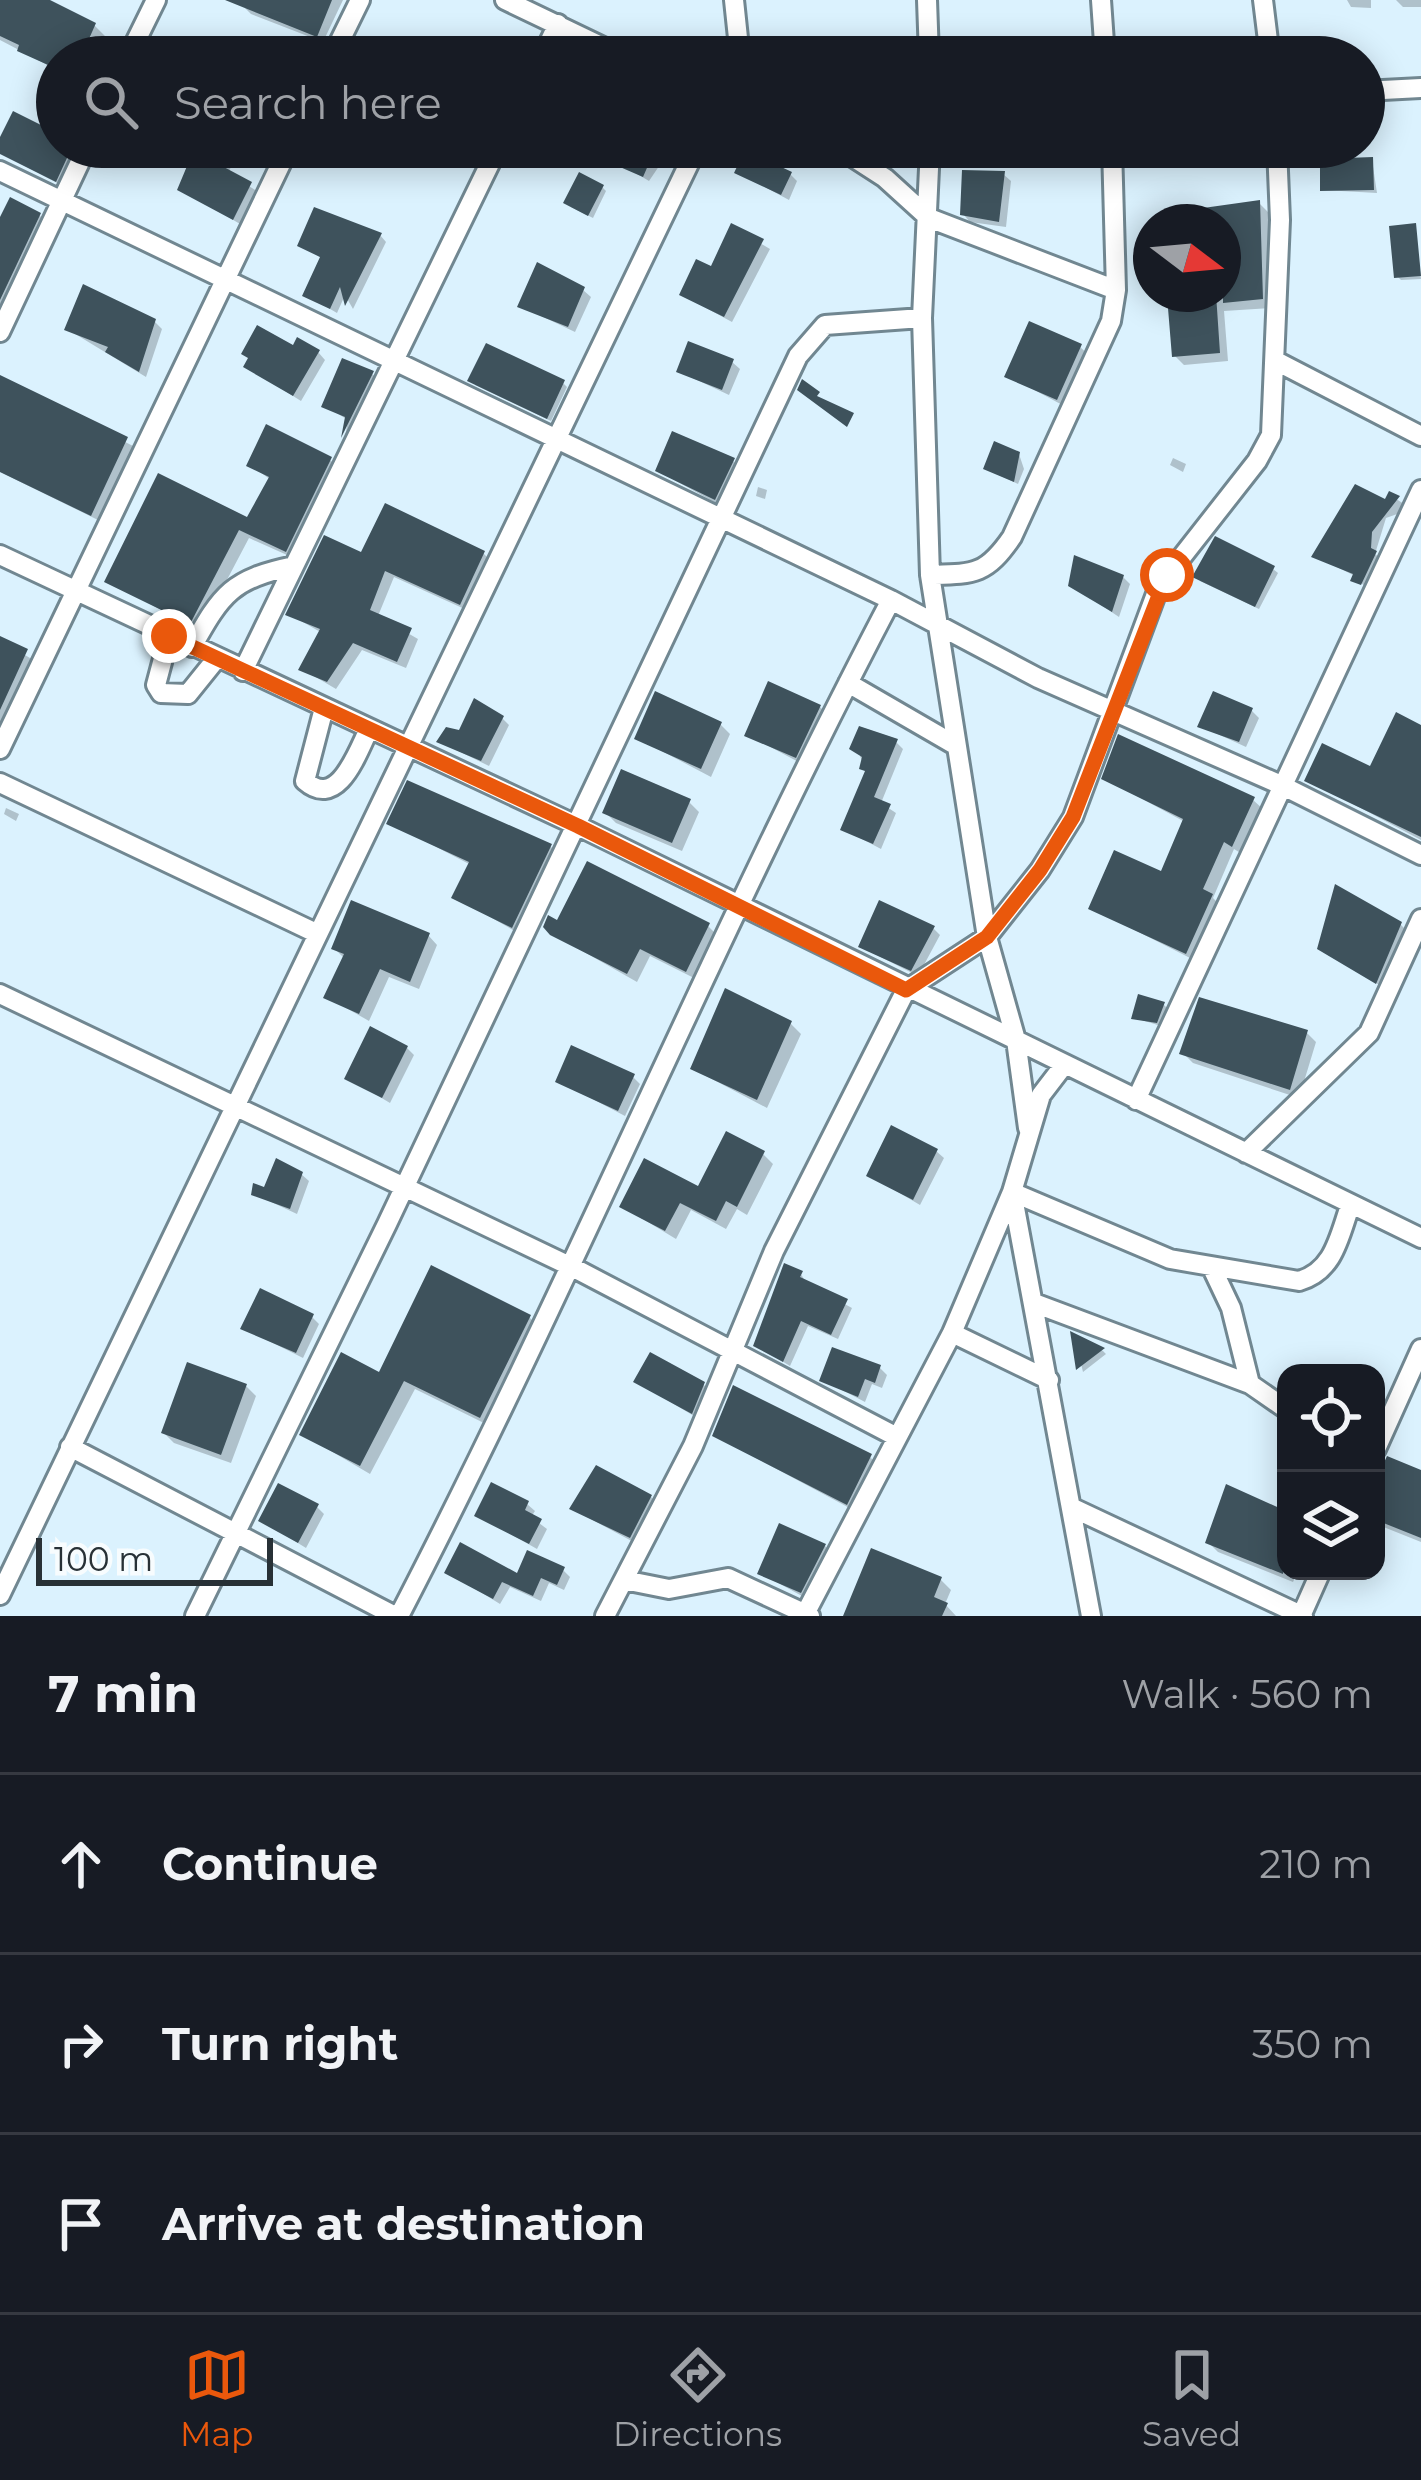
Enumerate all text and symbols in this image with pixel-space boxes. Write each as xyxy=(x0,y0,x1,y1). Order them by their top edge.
search box xyxy=(36,36,1385,168)
icon: search xyxy=(78,69,144,135)
text: Search here xyxy=(174,75,442,130)
north arrow xyxy=(1133,204,1241,312)
route start xyxy=(1140,548,1194,602)
route end xyxy=(142,609,196,663)
map controls xyxy=(1277,1364,1385,1580)
button: locate xyxy=(1277,1364,1385,1472)
button: layers xyxy=(1277,1472,1385,1580)
scale bar xyxy=(36,1532,273,1585)
text: 100 m xyxy=(54,1539,153,1579)
text: 7 min xyxy=(48,1663,198,1725)
text: Walk · 560 m xyxy=(1121,1670,1373,1718)
icon: ahead xyxy=(48,1831,114,1897)
text: Continue xyxy=(162,1836,378,1891)
text: 210 m xyxy=(1259,1840,1373,1888)
icon: right xyxy=(48,2011,114,2077)
text: Turn right xyxy=(162,2016,398,2071)
text: 350 m xyxy=(1252,2020,1373,2068)
icon: arrive xyxy=(48,2191,114,2257)
text: Arrive at destination xyxy=(162,2196,645,2251)
tab: Map xyxy=(180,2342,253,2454)
tab: Directions xyxy=(613,2342,782,2454)
tab: Saved xyxy=(1142,2342,1241,2454)

